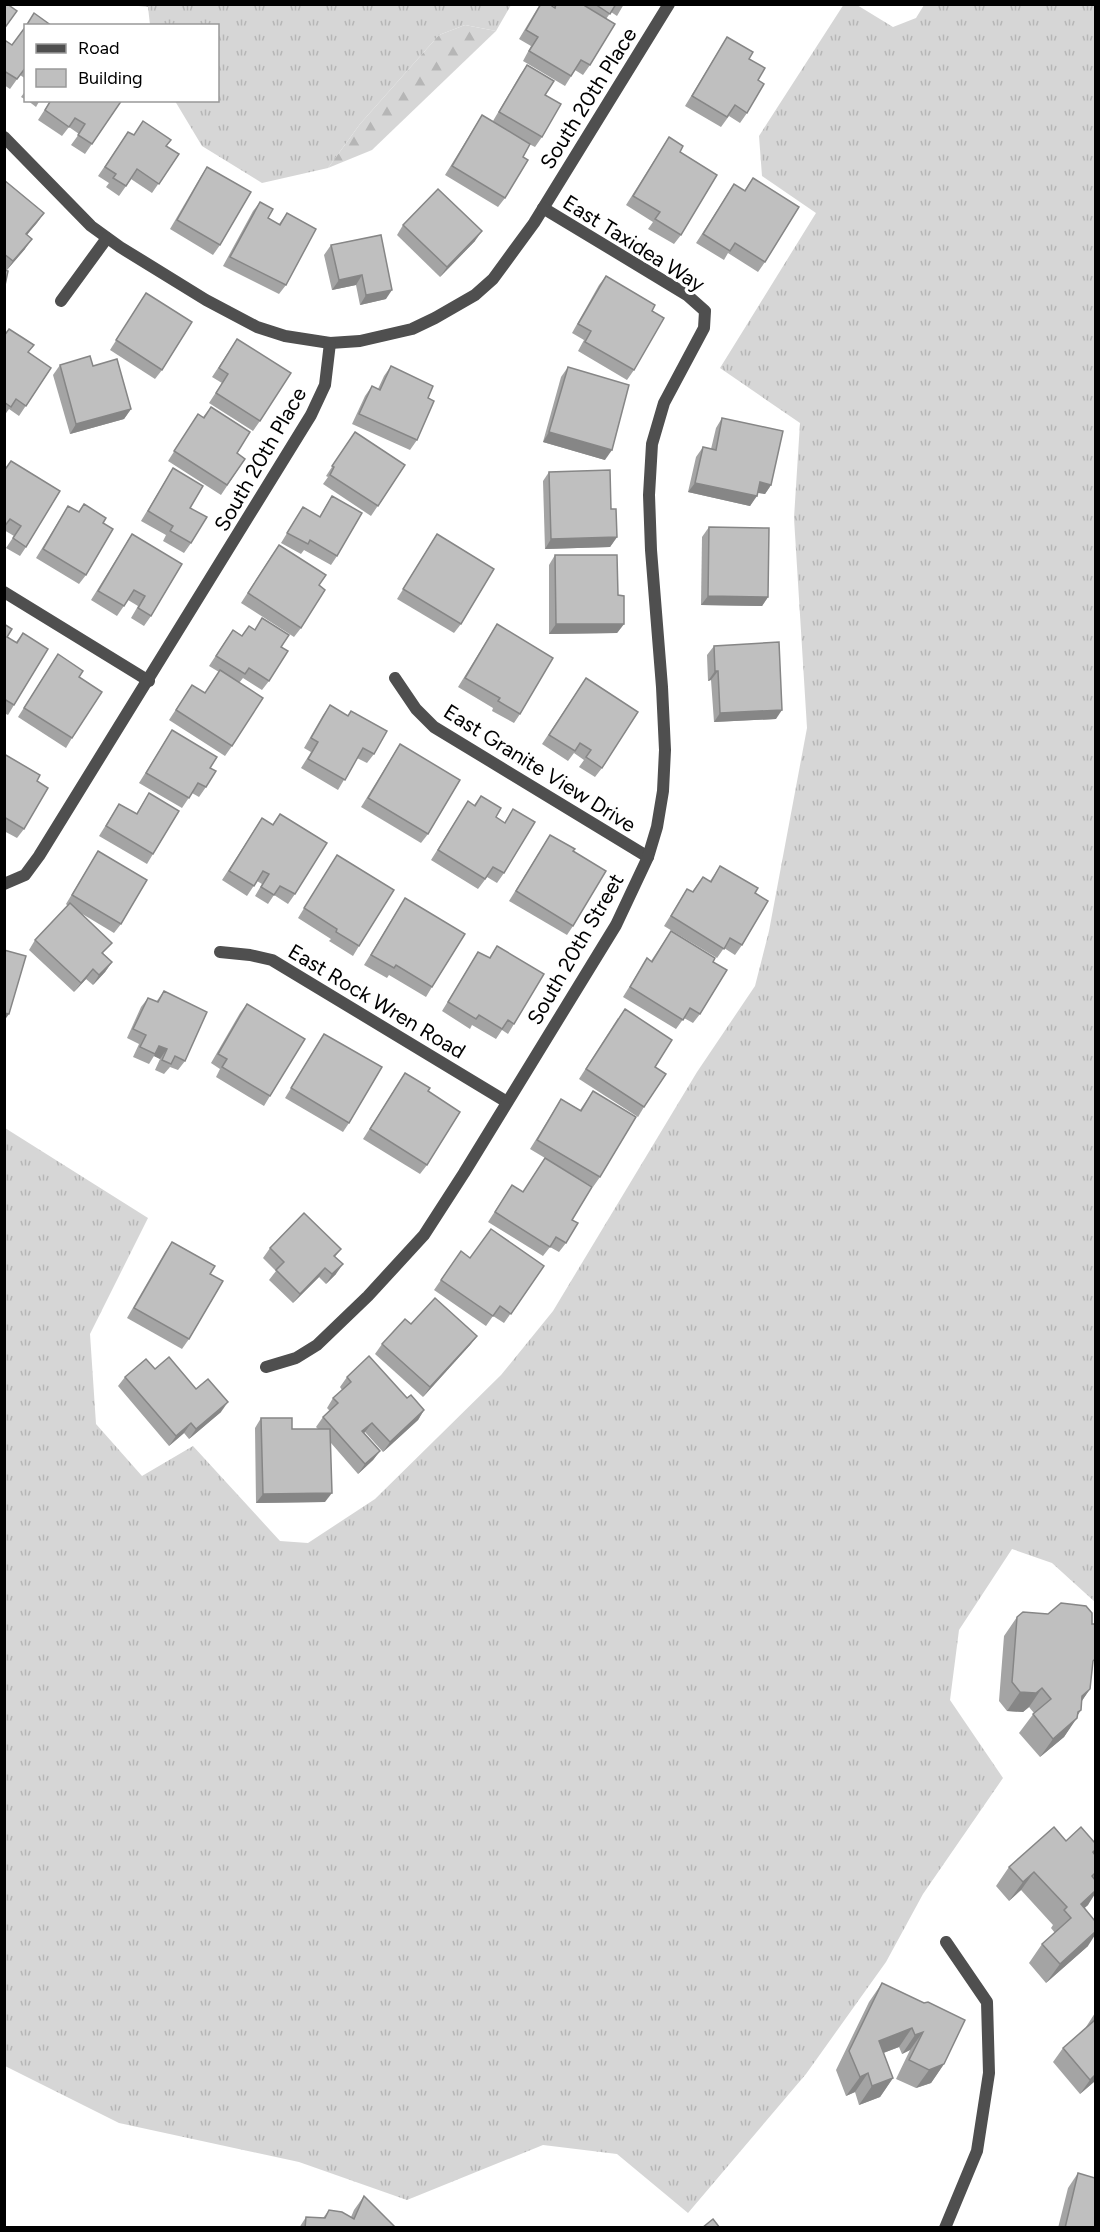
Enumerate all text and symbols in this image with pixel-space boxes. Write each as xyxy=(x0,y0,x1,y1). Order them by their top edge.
street label: South 20th Place xyxy=(534,23,642,173)
legend xyxy=(24,24,219,102)
text: Road xyxy=(78,37,119,59)
text: Building xyxy=(78,67,143,89)
street label: East Taxidea Way xyxy=(558,189,710,297)
street label: South 20th Place xyxy=(209,383,311,535)
street label: East Granite View Drive xyxy=(439,699,641,837)
street label: South 20th Street xyxy=(522,869,628,1029)
street label: East Rock Wren Road xyxy=(284,938,470,1064)

